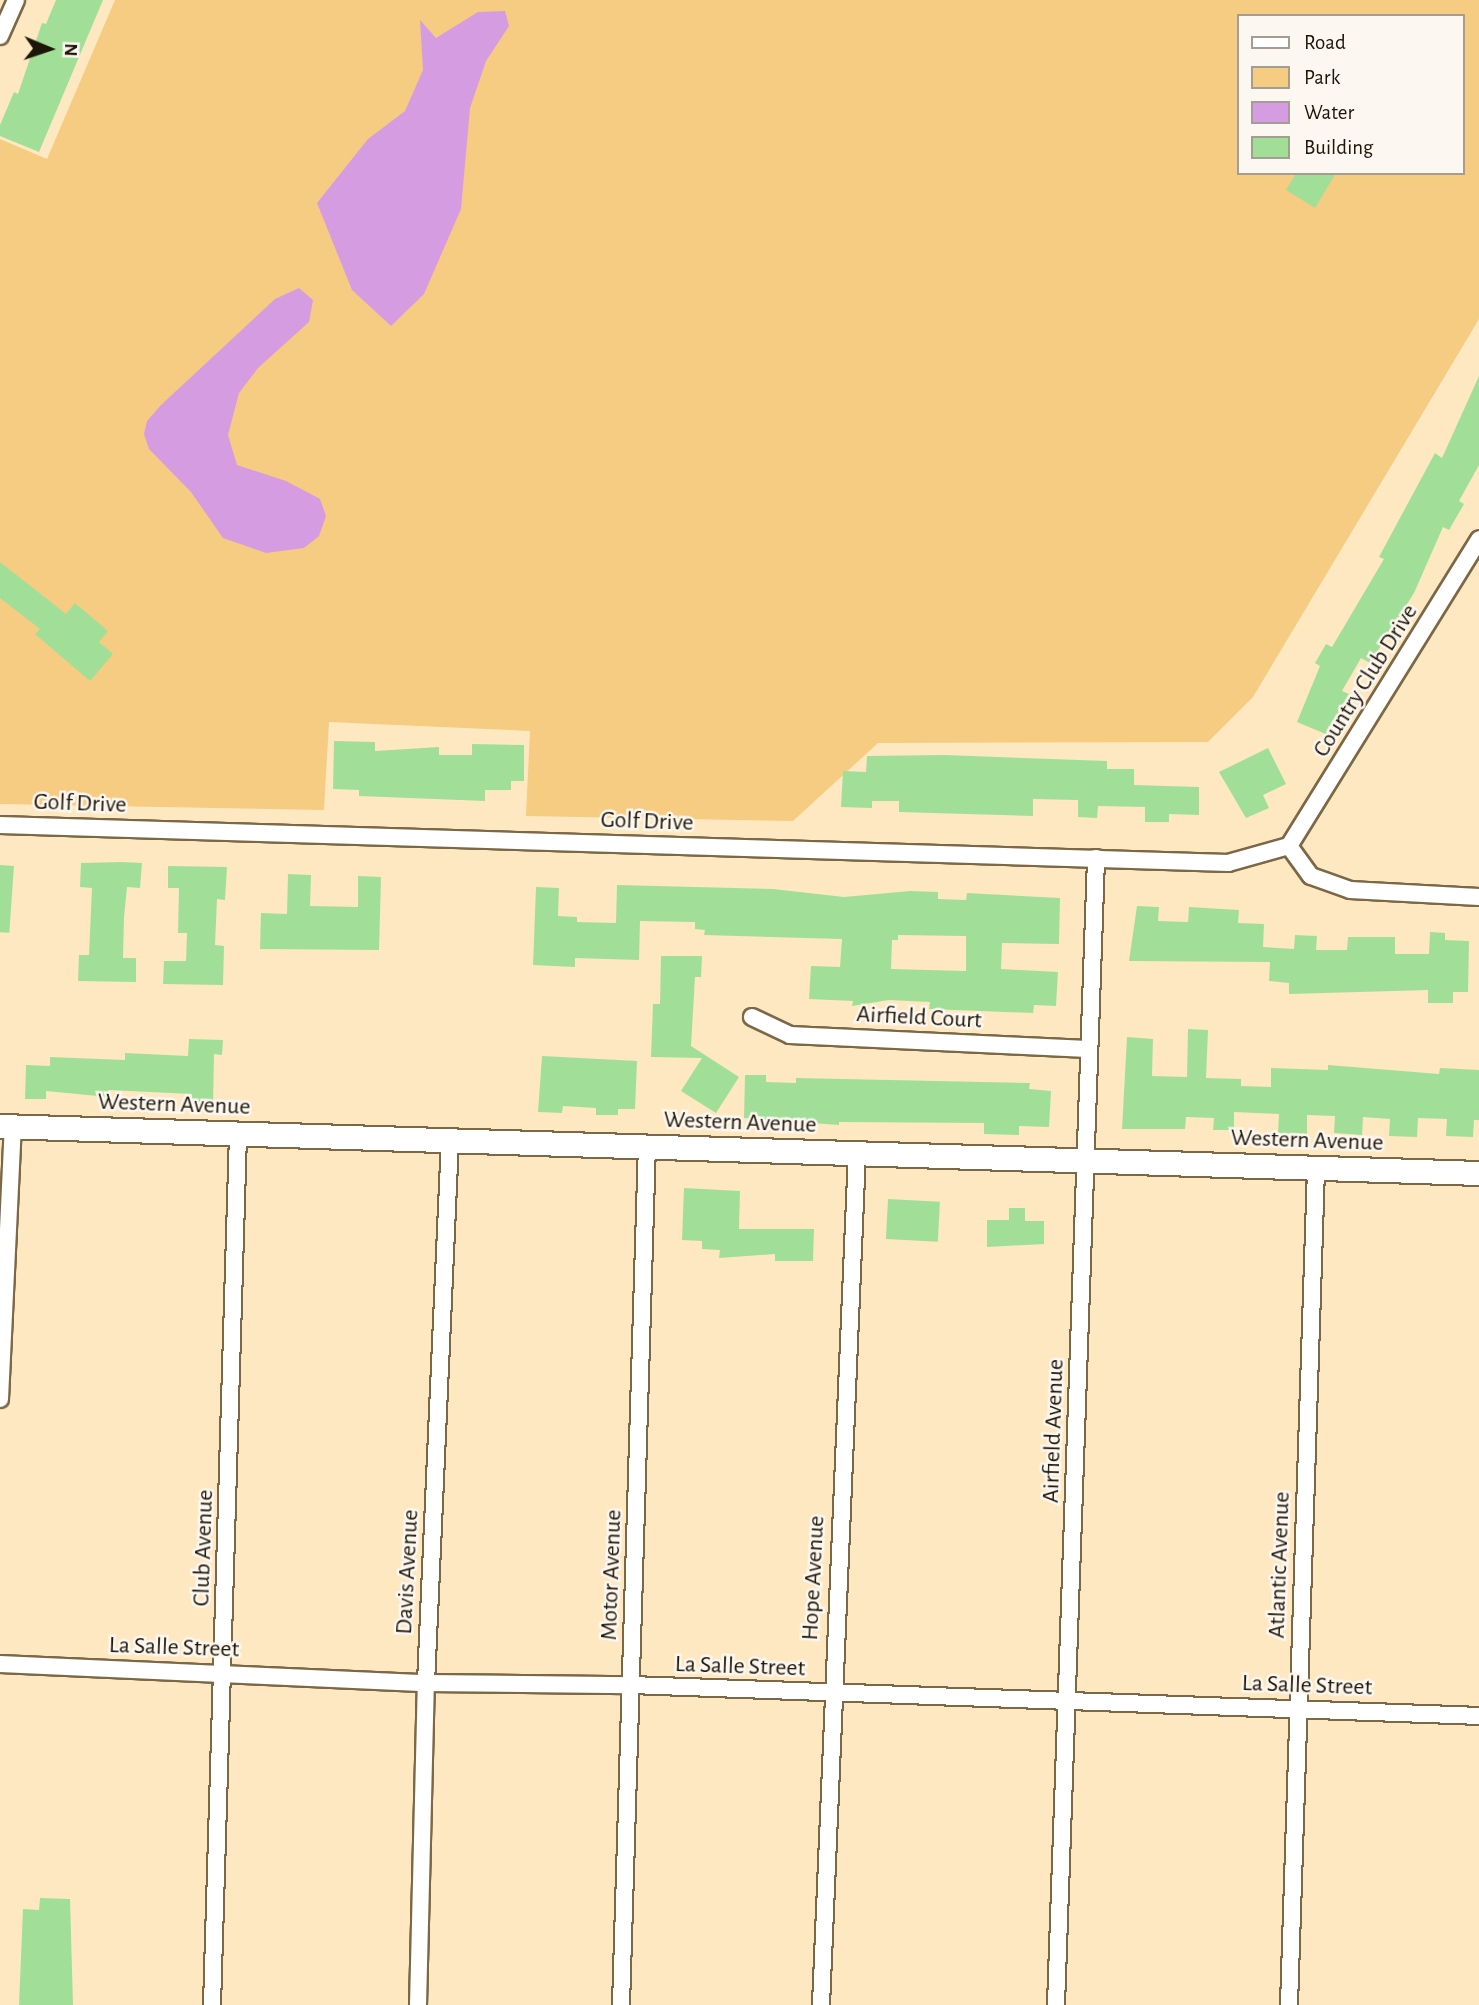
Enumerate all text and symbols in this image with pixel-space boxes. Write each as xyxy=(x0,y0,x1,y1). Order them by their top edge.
north arrow xyxy=(14,14,84,84)
legend xyxy=(1238,14,1465,175)
text: Road xyxy=(1304,32,1346,53)
text: N xyxy=(61,43,80,57)
text: Park xyxy=(1304,67,1340,88)
text: Water xyxy=(1304,102,1354,123)
text: Building xyxy=(1304,137,1373,158)
street label: Country Club Drive xyxy=(1307,599,1425,763)
street label: Golf Drive xyxy=(33,788,127,820)
street label: Golf Drive xyxy=(600,806,694,838)
street label: Airfield Court xyxy=(856,1000,982,1036)
street label: Western Avenue xyxy=(97,1088,251,1122)
street label: Western Avenue xyxy=(663,1106,817,1140)
street label: Western Avenue xyxy=(1230,1124,1384,1158)
street label: Airfield Avenue xyxy=(1037,1358,1071,1504)
street label: Club Avenue xyxy=(188,1489,220,1607)
street label: Atlantic Avenue xyxy=(1263,1491,1297,1639)
street label: Davis Avenue xyxy=(390,1509,426,1635)
street label: Motor Avenue xyxy=(595,1509,629,1641)
street label: Hope Avenue xyxy=(796,1515,832,1641)
street label: La Salle Street xyxy=(108,1631,240,1665)
street label: La Salle Street xyxy=(674,1650,806,1684)
street label: La Salle Street xyxy=(1241,1669,1373,1703)

